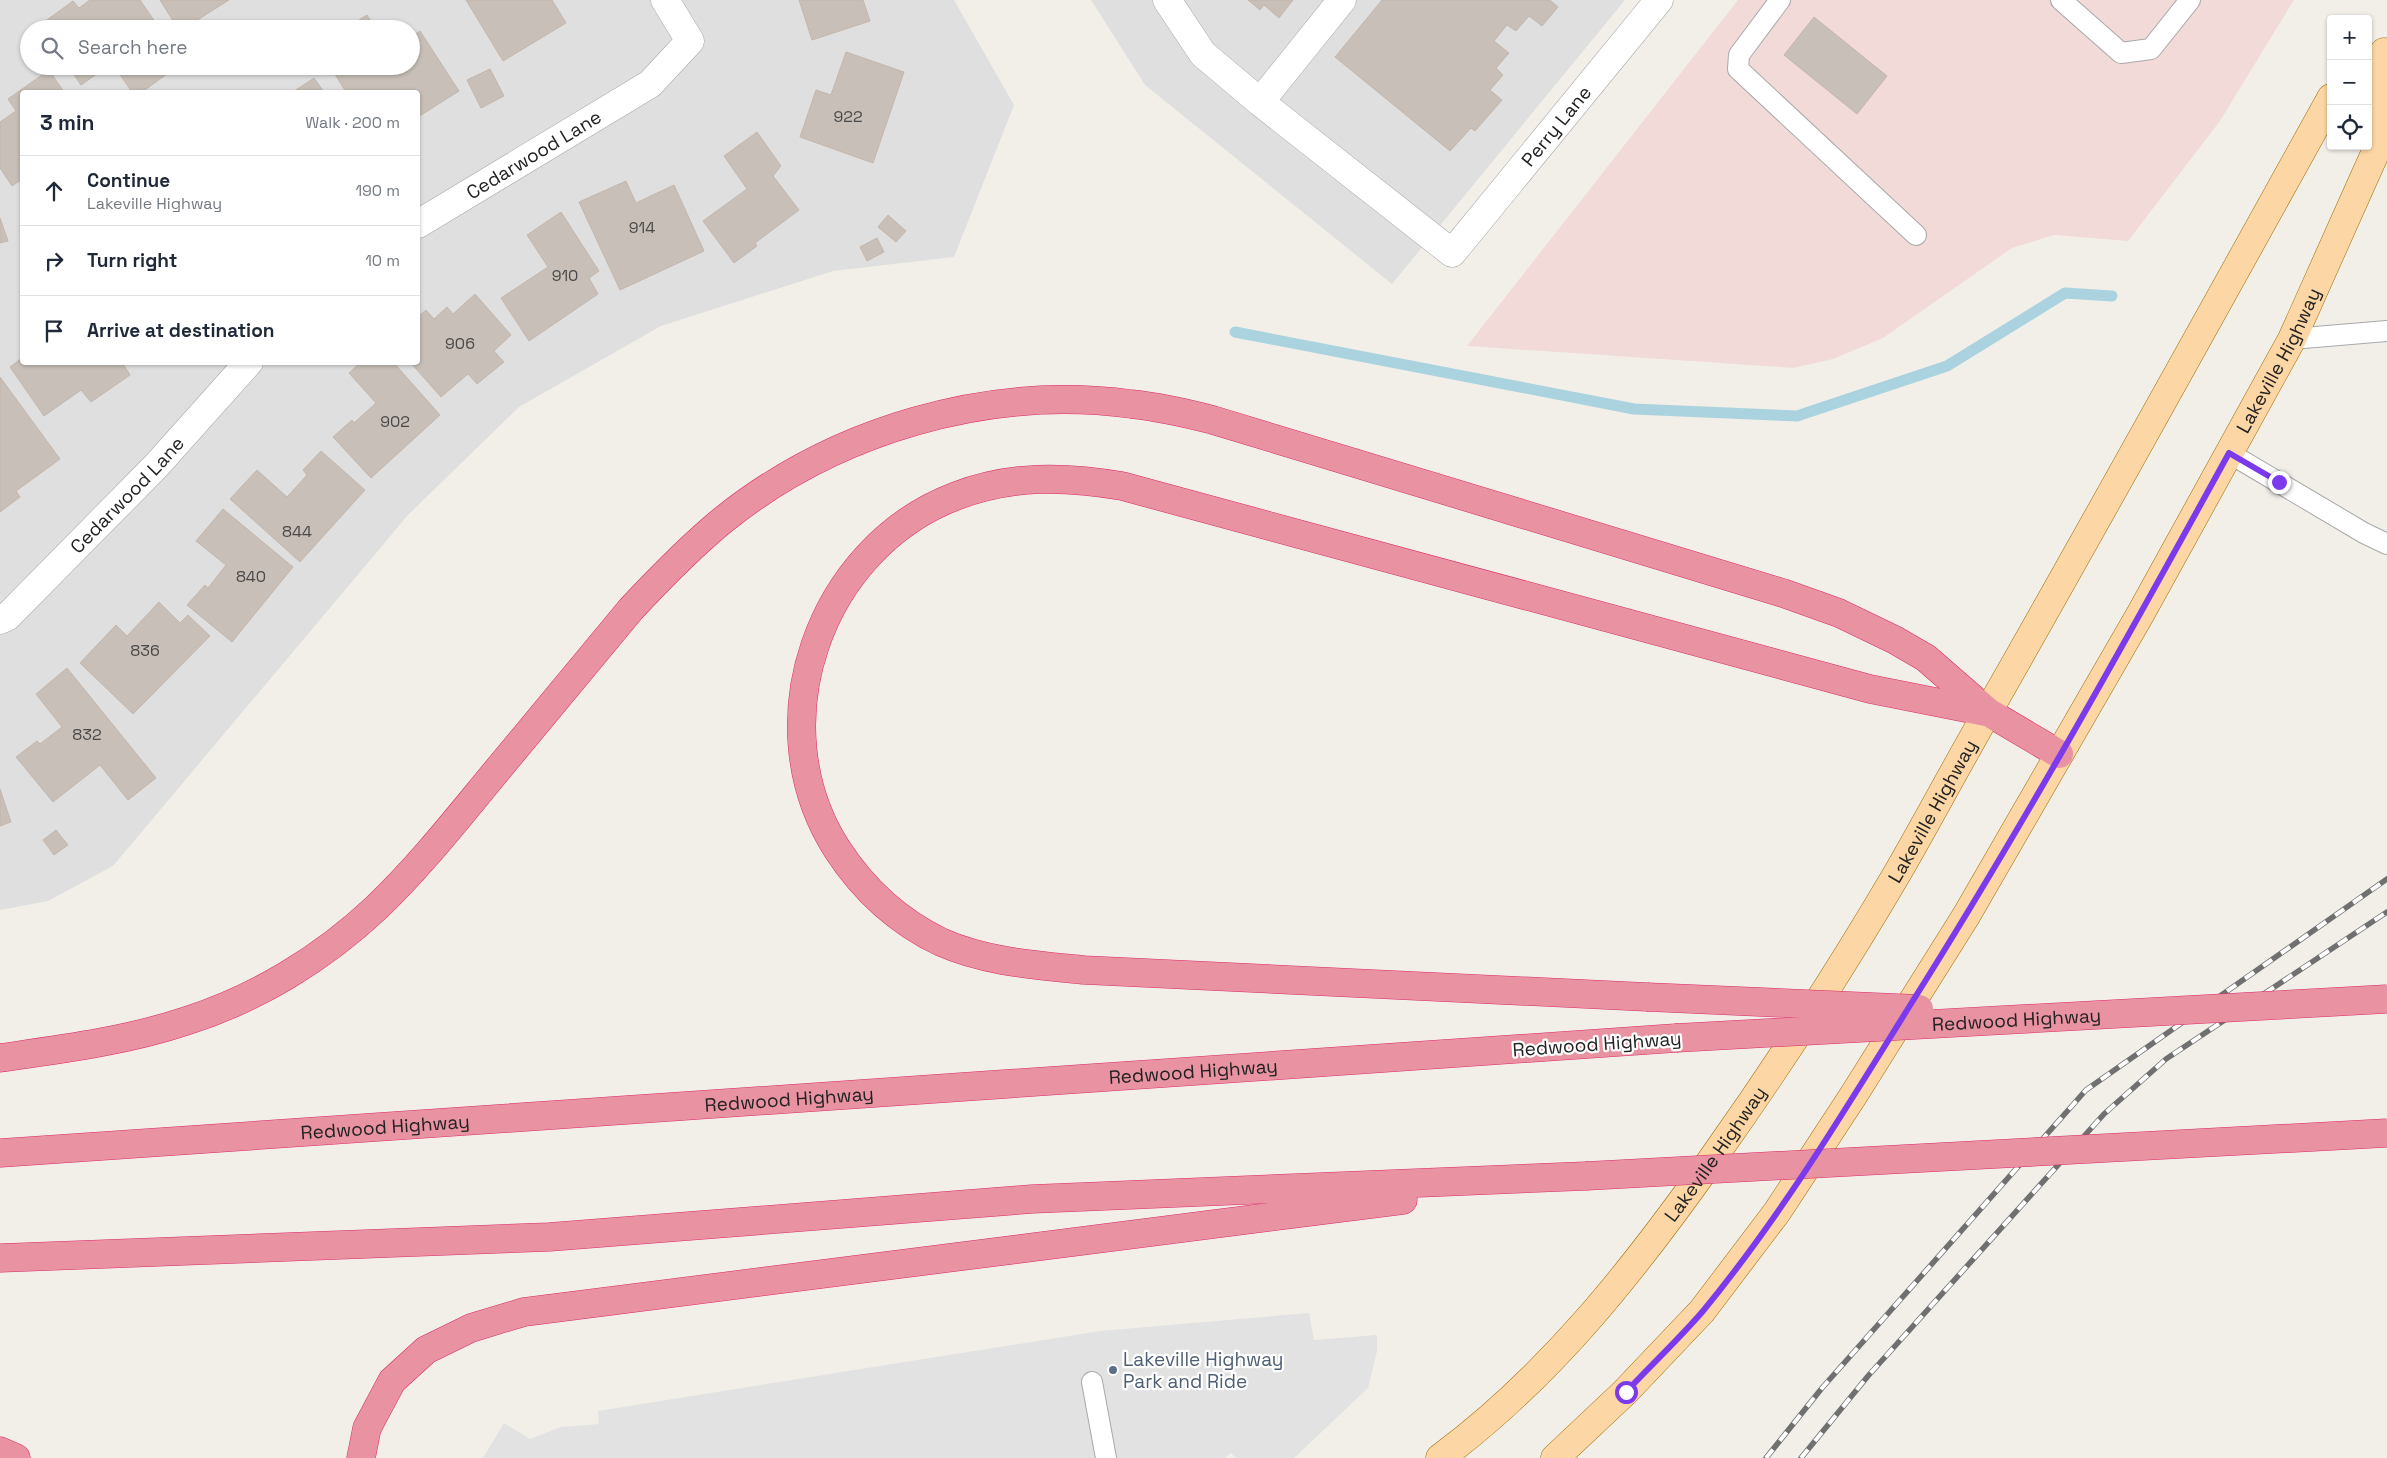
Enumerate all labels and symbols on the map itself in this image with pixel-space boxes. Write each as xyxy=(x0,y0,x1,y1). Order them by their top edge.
street label: Perry Lane xyxy=(1516,80,1597,171)
street label: Cedarwood Lane xyxy=(461,104,606,205)
house number: 922 xyxy=(833,106,863,127)
house number: 914 xyxy=(629,217,655,238)
house number: 910 xyxy=(552,265,578,286)
street label: Lakeville Highway xyxy=(2230,284,2326,437)
house number: 906 xyxy=(445,333,475,354)
house number: 902 xyxy=(380,411,410,432)
street label: Cedarwood Lane xyxy=(64,431,189,558)
route end xyxy=(2268,471,2291,494)
house number: 844 xyxy=(282,521,312,542)
house number: 840 xyxy=(236,566,266,587)
house number: 836 xyxy=(130,640,160,661)
house number: 832 xyxy=(72,724,102,745)
street label: Lakeville Highway xyxy=(1882,735,1982,887)
street label: Redwood Highway xyxy=(1931,1002,2102,1036)
street label: Redwood Highway xyxy=(1512,1026,1682,1062)
street label: Redwood Highway xyxy=(1108,1053,1279,1089)
street label: Redwood Highway xyxy=(704,1081,875,1117)
street label: Lakeville Highway xyxy=(1658,1081,1772,1227)
street label: Redwood Highway xyxy=(300,1108,470,1145)
place label: Lakeville Highway Park and Ride xyxy=(1123,1347,1283,1394)
marker: Lakeville Highway Park and Ride xyxy=(1107,1364,1119,1376)
route start xyxy=(1615,1381,1638,1404)

